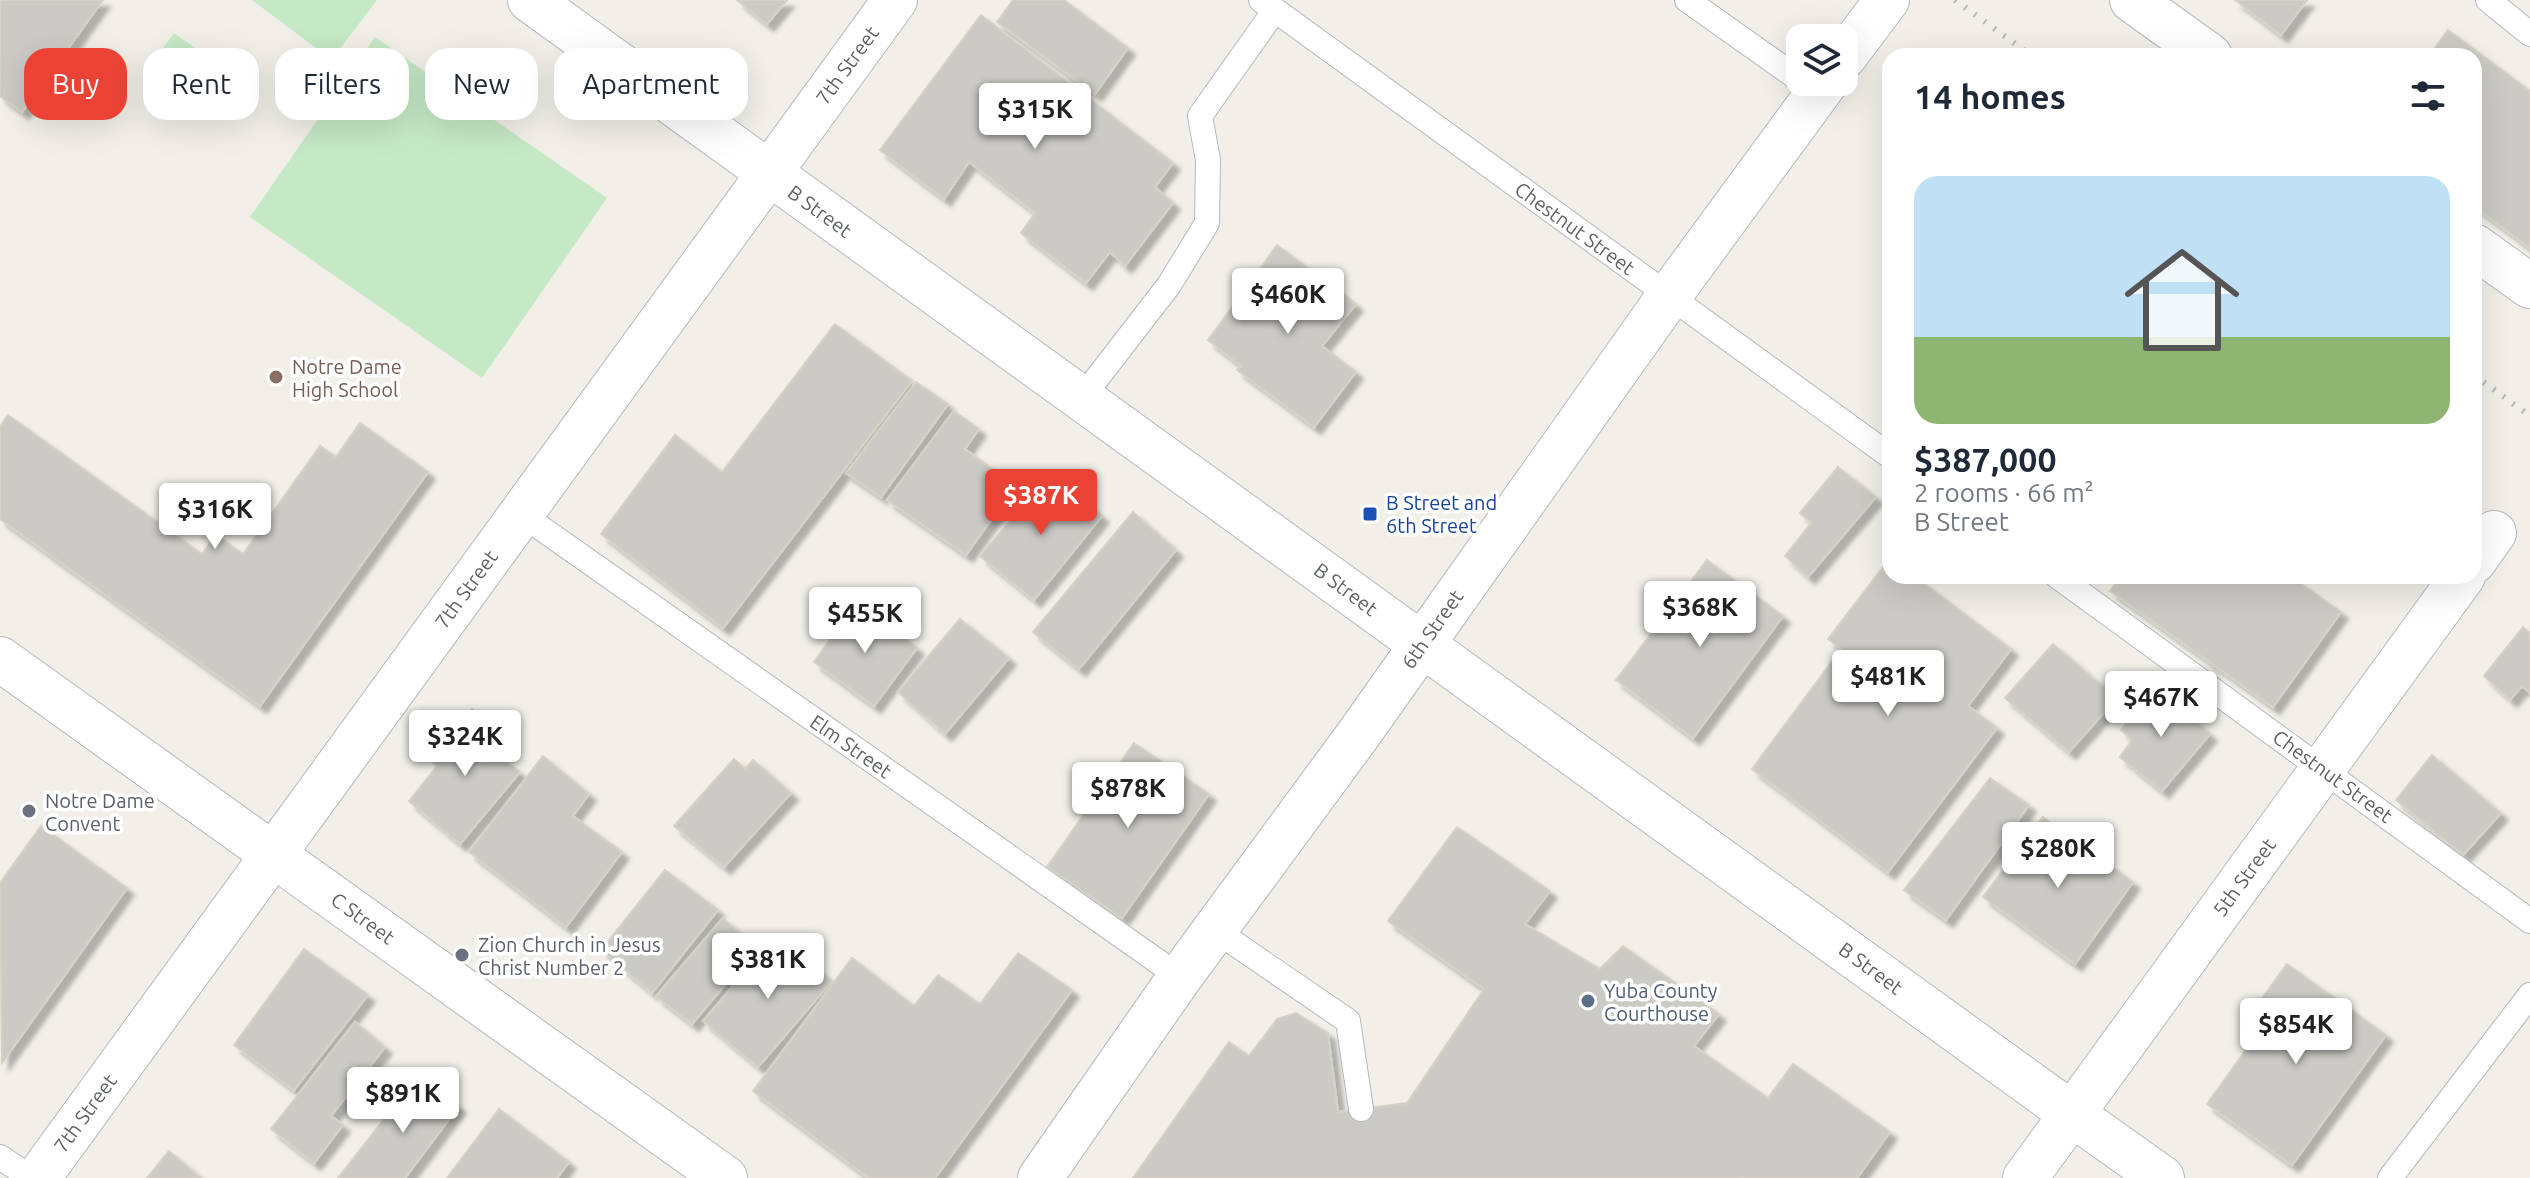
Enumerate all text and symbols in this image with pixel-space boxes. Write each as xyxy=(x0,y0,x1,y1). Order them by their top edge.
street label: 7th Street xyxy=(811,21,883,109)
map controls xyxy=(1786,24,1858,96)
button: layers xyxy=(1786,24,1858,96)
chip: Buy xyxy=(24,48,127,120)
chip: Rent xyxy=(143,48,259,120)
chip: Filters xyxy=(275,48,409,120)
chip: New xyxy=(425,48,538,120)
chip: Apartment xyxy=(554,48,748,120)
icon: filters xyxy=(2406,74,2450,118)
text: 14 homes xyxy=(1914,77,2066,115)
pin: $315K xyxy=(979,83,1091,151)
text: $315K xyxy=(997,94,1073,123)
street label: Chestnut Street xyxy=(1511,177,1639,279)
street label: B Street xyxy=(784,180,856,242)
icon: home xyxy=(2110,228,2254,372)
pin: $460K xyxy=(1232,268,1344,336)
text: $460K xyxy=(1250,279,1326,308)
place label: Notre Dame High School xyxy=(292,355,402,401)
marker: Notre Dame High School xyxy=(267,368,285,386)
text: $387,000 xyxy=(1914,440,2057,478)
pin: $387K xyxy=(985,469,1097,537)
text: 2 rooms · 66 m² xyxy=(1914,478,2094,507)
text: $387K xyxy=(1003,480,1079,509)
pin: $316K xyxy=(159,483,271,551)
place label: B Street and 6th Street xyxy=(1386,491,1497,537)
text: $316K xyxy=(177,494,253,523)
marker: B Street and 6th Street xyxy=(1361,505,1379,523)
text: B Street xyxy=(1914,507,2009,536)
street label: 7th Street xyxy=(430,545,502,633)
street label: B Street xyxy=(1310,558,1382,620)
pin: $368K xyxy=(1644,581,1756,649)
street label: 6th Street xyxy=(1396,585,1468,673)
pin: $455K xyxy=(809,587,921,655)
text: $368K xyxy=(1662,592,1738,621)
text: $455K xyxy=(827,598,903,627)
pin: $481K xyxy=(1832,650,1944,718)
text: $481K xyxy=(1850,661,1926,690)
pin: $467K xyxy=(2105,671,2217,739)
text: $467K xyxy=(2123,682,2199,711)
pin: $324K xyxy=(409,710,521,778)
street label: Elm Street xyxy=(806,710,896,782)
text: $324K xyxy=(427,721,503,750)
street label: Chestnut Street xyxy=(2269,725,2397,827)
pin: $878K xyxy=(1072,762,1184,830)
text: $878K xyxy=(1090,773,1166,802)
place label: Notre Dame Convent xyxy=(45,789,155,835)
marker: Notre Dame Convent xyxy=(20,802,38,820)
pin: $280K xyxy=(2002,822,2114,890)
text: $280K xyxy=(2020,833,2096,862)
street label: 5th Street xyxy=(2208,833,2280,921)
street label: C Street xyxy=(327,887,399,949)
place label: Zion Church in Jesus Christ Number 2 xyxy=(478,933,661,979)
pin: $381K xyxy=(712,933,824,1001)
street label: B Street xyxy=(1835,937,1907,999)
text: $381K xyxy=(730,944,806,973)
marker: Zion Church in Jesus Christ Number 2 xyxy=(453,946,471,964)
place label: Yuba County Courthouse xyxy=(1604,979,1718,1025)
marker: Yuba County Courthouse xyxy=(1579,992,1597,1010)
pin: $854K xyxy=(2240,998,2352,1066)
text: $854K xyxy=(2258,1009,2334,1038)
pin: $891K xyxy=(347,1067,459,1135)
street label: 7th Street xyxy=(49,1069,121,1157)
text: $891K xyxy=(365,1078,441,1107)

